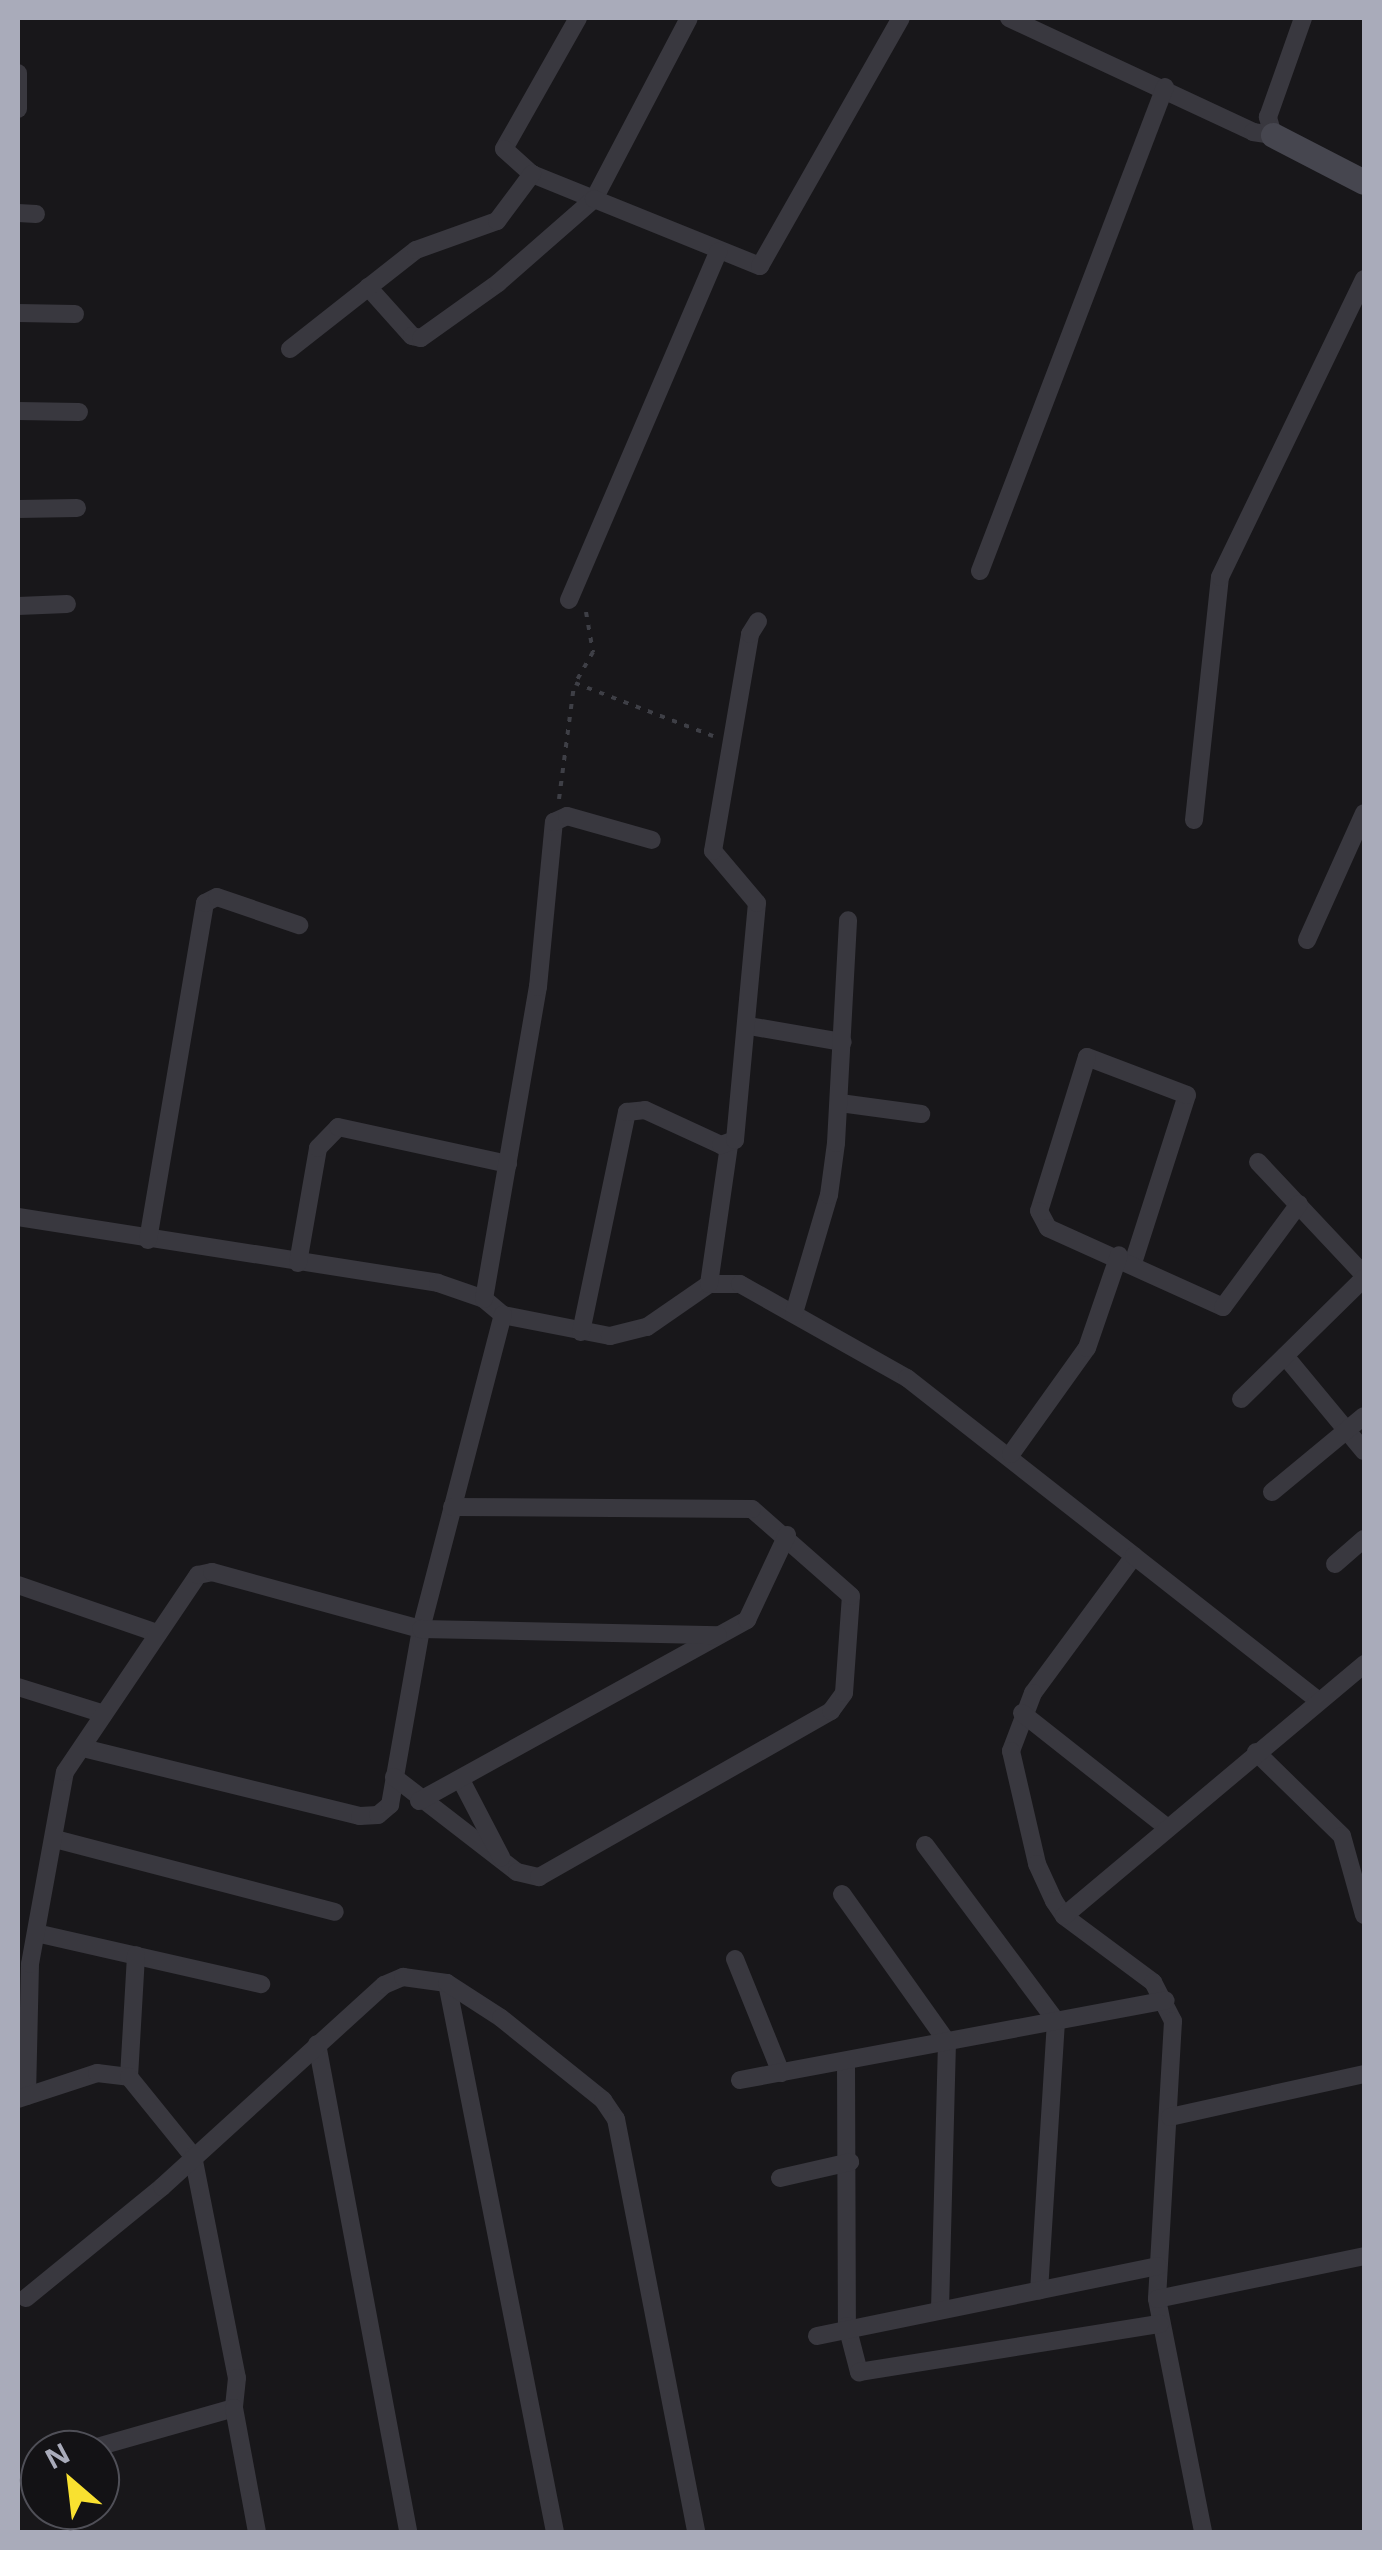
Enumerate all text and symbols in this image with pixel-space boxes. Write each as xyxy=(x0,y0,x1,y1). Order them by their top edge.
north arrow xyxy=(20,2430,120,2530)
text: N xyxy=(38,2433,76,2477)

